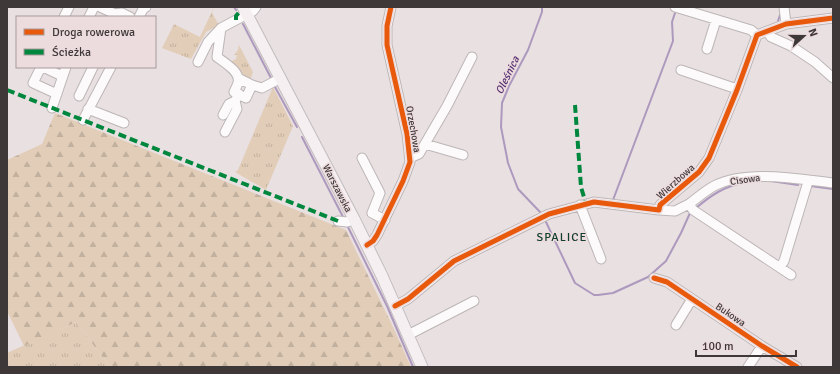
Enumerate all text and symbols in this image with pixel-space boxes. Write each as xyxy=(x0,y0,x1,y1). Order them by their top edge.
legend xyxy=(16,16,156,68)
north arrow xyxy=(784,16,824,56)
text: Droga rowerowa xyxy=(52,25,135,40)
text: N xyxy=(805,27,820,38)
text: Ścieżka xyxy=(52,45,91,60)
water label: Oleśnica xyxy=(493,54,522,96)
street label: Orzechowa xyxy=(403,105,423,153)
street label: Warszawska xyxy=(320,162,354,215)
street label: Wierzbowa xyxy=(654,162,697,202)
street label: Cisowa xyxy=(729,172,761,188)
district label: SPALICE xyxy=(537,230,587,245)
street label: Bukowa xyxy=(713,300,748,329)
scale bar xyxy=(696,332,796,358)
text: 100 m xyxy=(702,339,734,354)

